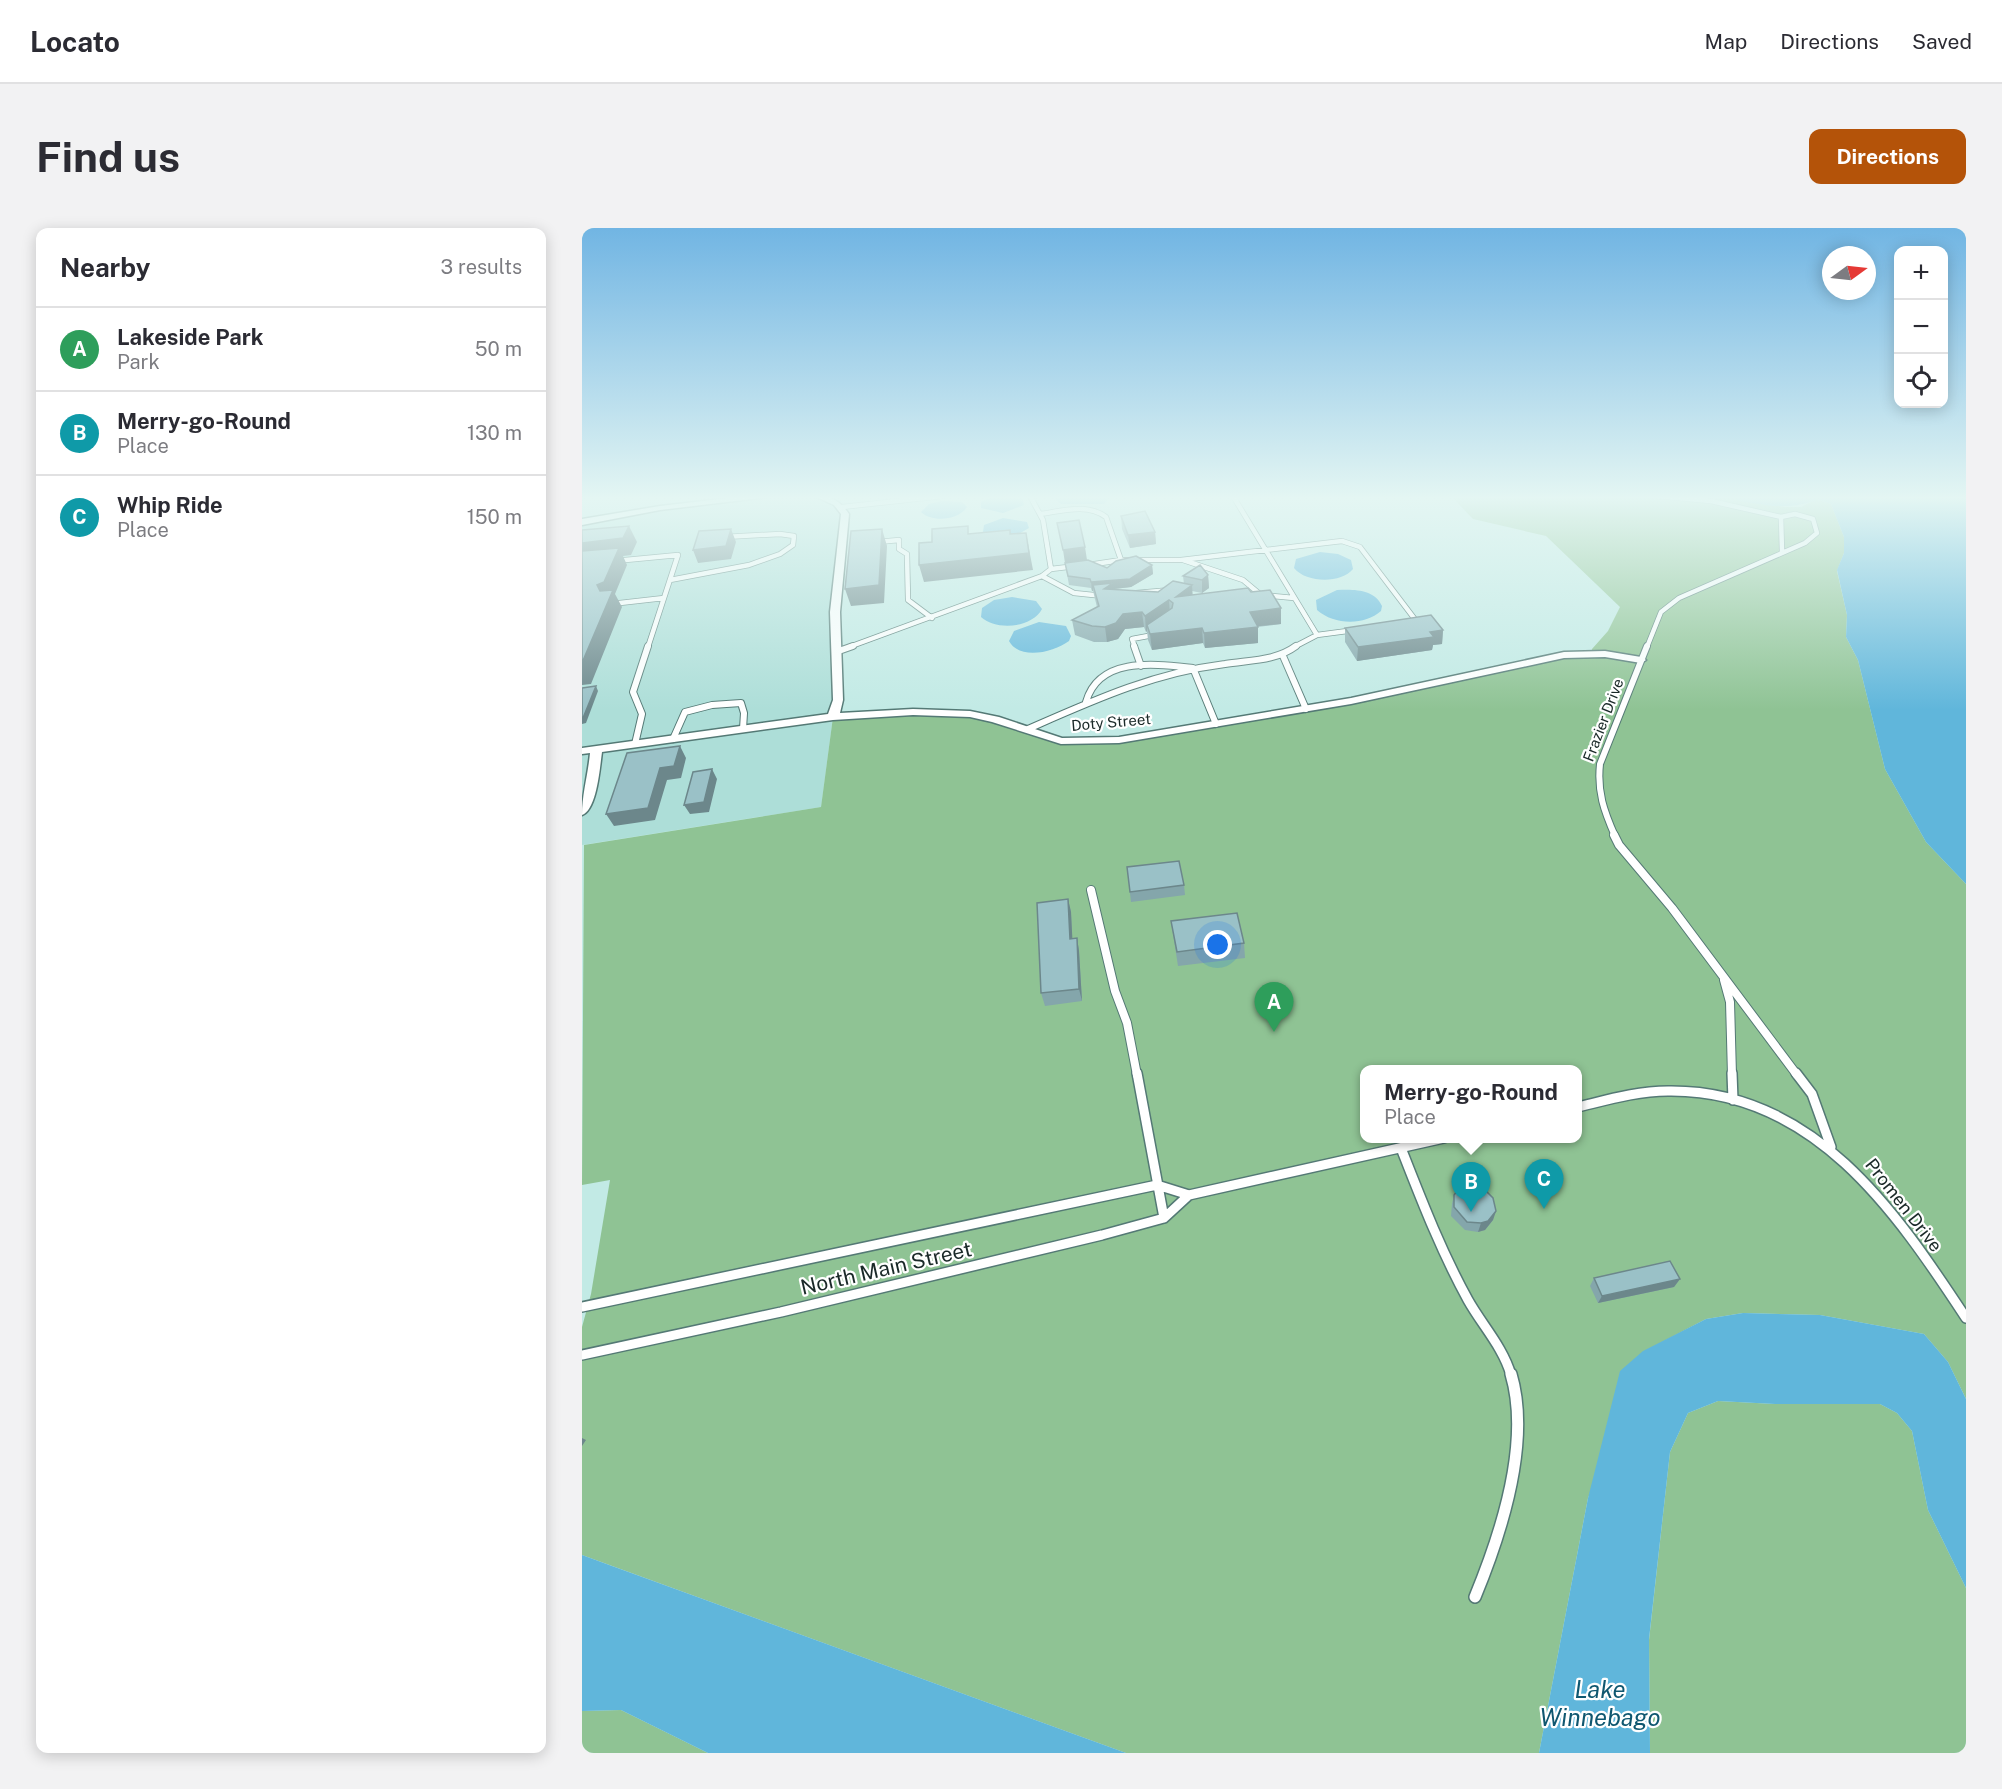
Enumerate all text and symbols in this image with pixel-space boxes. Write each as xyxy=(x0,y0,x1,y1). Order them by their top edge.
text: Locato xyxy=(30,25,120,58)
text: Map xyxy=(1705,29,1747,54)
text: Directions xyxy=(1780,29,1879,54)
text: Saved xyxy=(1912,29,1972,54)
button: Directions xyxy=(1809,129,1966,184)
text: Find us xyxy=(36,132,180,181)
north arrow xyxy=(1822,246,1876,300)
map controls xyxy=(1894,246,1948,408)
button: + xyxy=(1894,246,1948,300)
text: Nearby xyxy=(60,252,150,283)
text: 3 results xyxy=(441,255,522,279)
button: − xyxy=(1894,300,1948,354)
text: Lakeside Park xyxy=(117,324,264,350)
text: A xyxy=(72,337,87,361)
text: 50 m xyxy=(475,337,522,361)
text: Park xyxy=(117,350,160,374)
button: locate xyxy=(1894,354,1948,408)
text: Merry-go-Round xyxy=(117,408,291,434)
text: B xyxy=(73,421,86,445)
text: 130 m xyxy=(467,421,522,445)
text: Place xyxy=(117,434,169,458)
text: Whip Ride xyxy=(117,492,223,518)
text: C xyxy=(72,505,87,529)
text: 150 m xyxy=(467,505,522,529)
text: Place xyxy=(117,518,169,542)
street label: Frazier Drive xyxy=(1579,676,1627,764)
street label: Doty Street xyxy=(1071,710,1152,734)
your location xyxy=(1203,930,1232,959)
pin: A xyxy=(1254,982,1294,1032)
popup xyxy=(1360,1065,1582,1143)
text: Merry-go-Round xyxy=(1384,1079,1558,1105)
text: Place xyxy=(1384,1105,1436,1129)
street label: Promen Drive xyxy=(1861,1154,1947,1256)
pin: C xyxy=(1524,1160,1564,1209)
pin: B xyxy=(1452,1162,1490,1212)
street label: North Main Street xyxy=(798,1236,974,1300)
water label: Lake Winnebago xyxy=(1539,1675,1661,1731)

